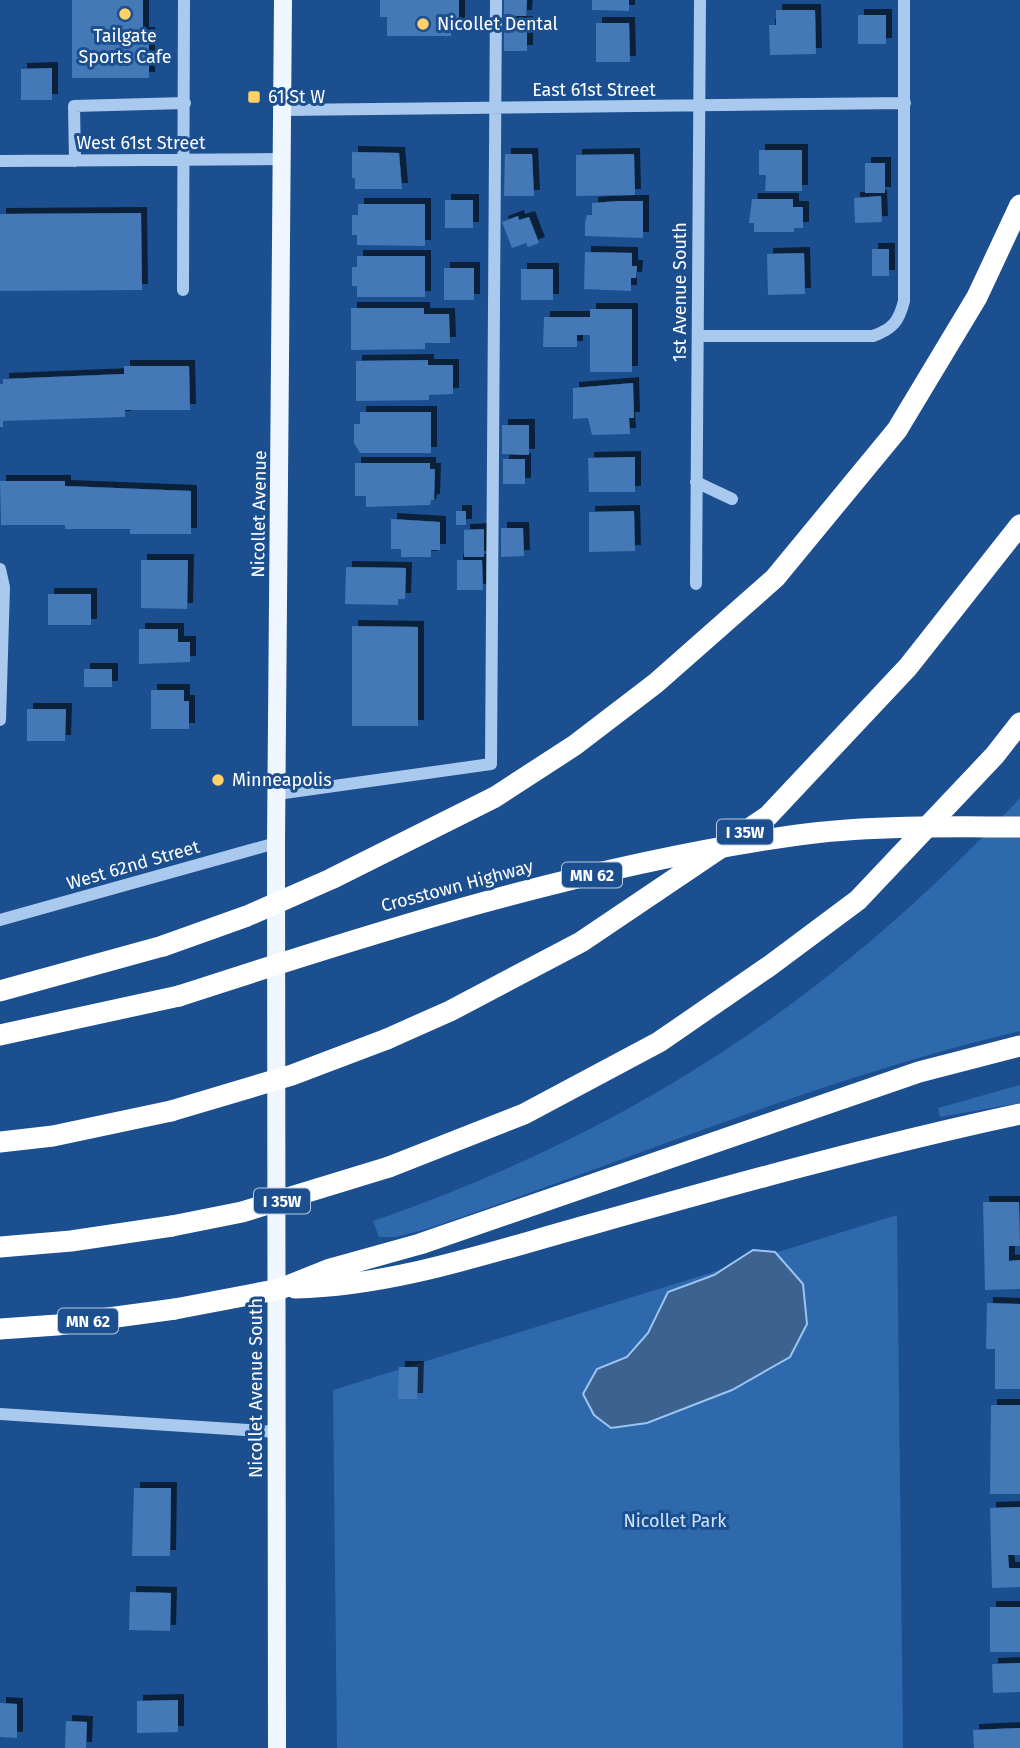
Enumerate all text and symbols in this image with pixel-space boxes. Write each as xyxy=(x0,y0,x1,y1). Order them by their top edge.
marker: Tailgate Sports Cafe xyxy=(117,6,133,22)
place label: Nicollet Dental xyxy=(437,13,558,35)
marker: Nicollet Dental xyxy=(415,16,431,32)
place label: Tailgate Sports Cafe xyxy=(79,25,172,68)
street label: East 61st Street xyxy=(532,79,656,101)
place label: 61 St W xyxy=(268,86,325,108)
marker: 61 St W xyxy=(246,89,262,105)
street label: West 61st Street xyxy=(76,132,206,154)
street label: 1st Avenue South xyxy=(669,222,691,362)
street label: Nicollet Avenue xyxy=(247,450,271,578)
place label: Minneapolis xyxy=(232,769,332,791)
marker: Minneapolis xyxy=(210,772,226,788)
road number: I 35W xyxy=(717,820,773,845)
street label: West 62nd Street xyxy=(64,835,203,895)
street label: Crosstown Highway xyxy=(379,855,536,917)
road number: MN 62 xyxy=(562,862,622,888)
road number: I 35W xyxy=(254,1189,310,1214)
street label: Nicollet Avenue South xyxy=(245,1298,267,1478)
road number: MN 62 xyxy=(58,1308,118,1334)
park label: Nicollet Park xyxy=(623,1510,727,1532)

